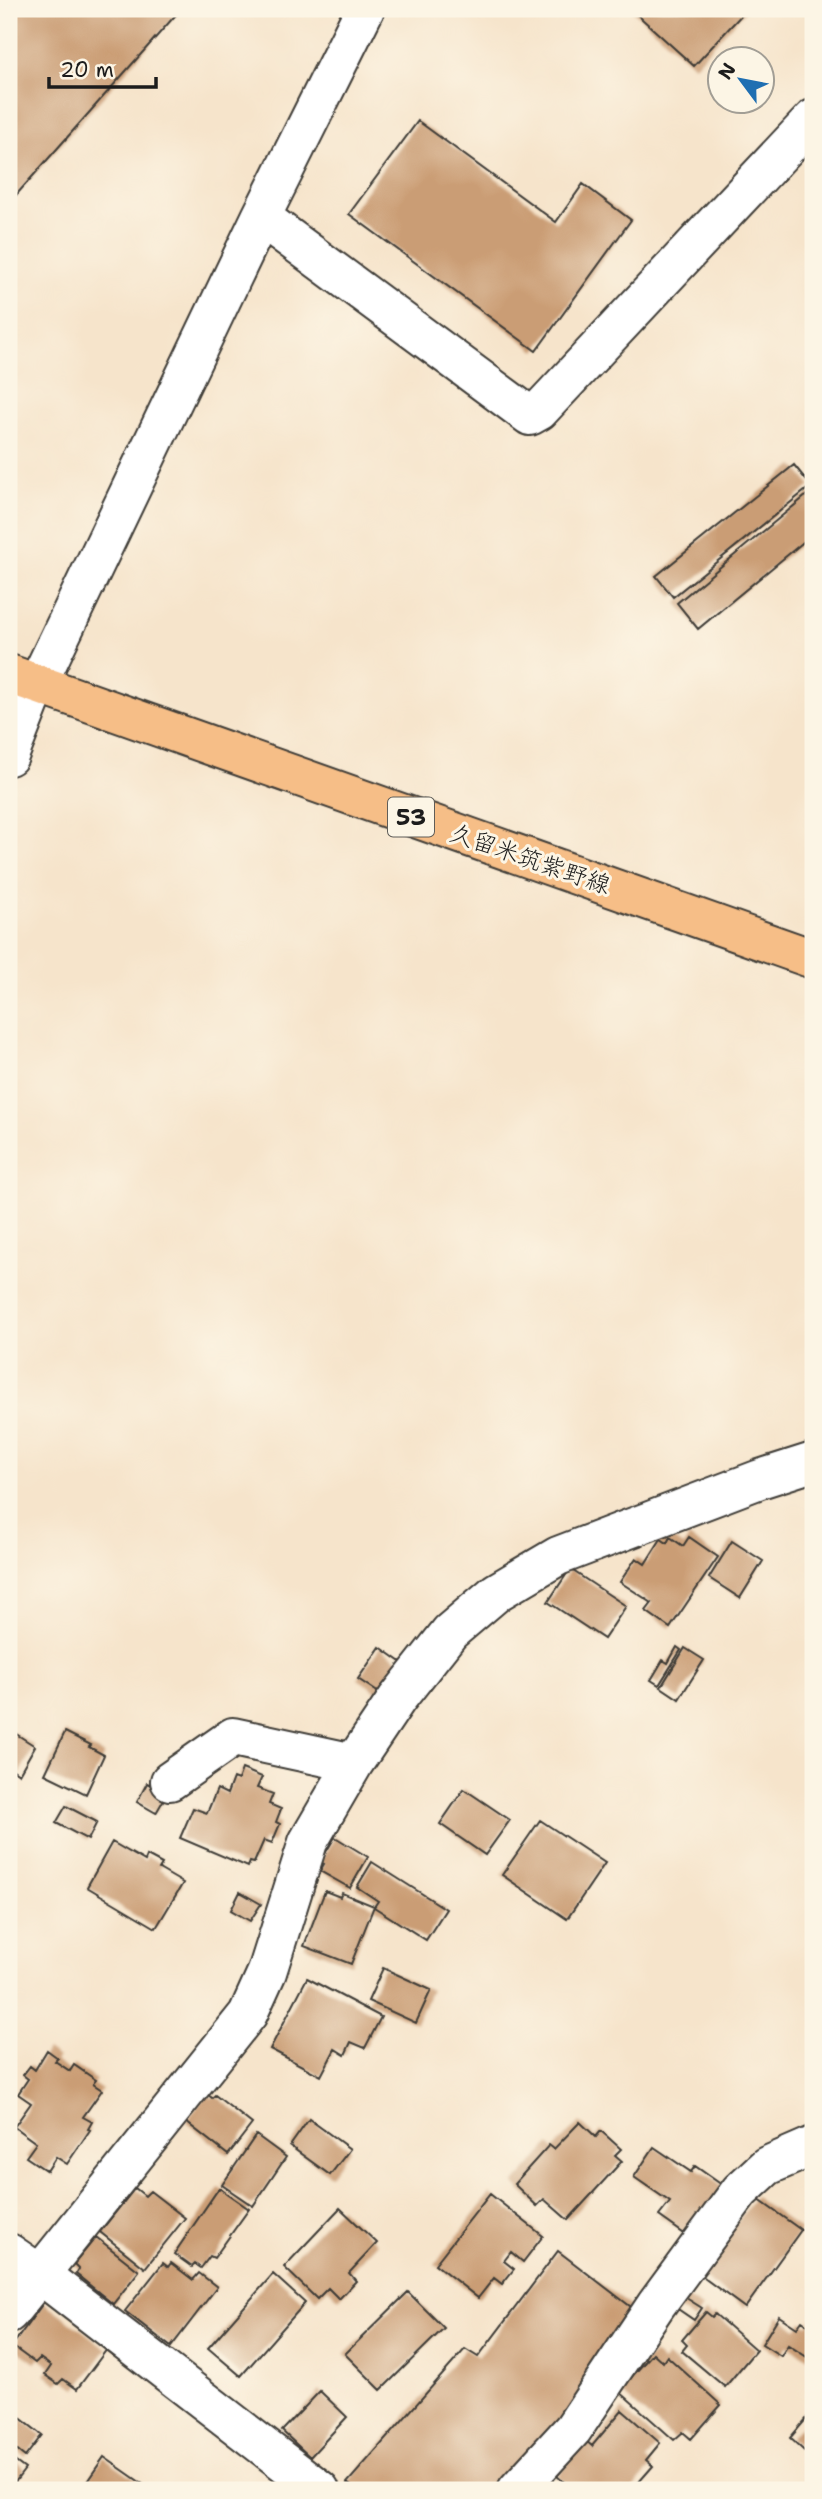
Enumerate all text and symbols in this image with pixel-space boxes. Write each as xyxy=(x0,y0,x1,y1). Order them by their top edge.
scale bar xyxy=(49,46,156,90)
north arrow xyxy=(706,46,776,116)
text: 20 m xyxy=(60,56,114,84)
text: N xyxy=(712,58,742,84)
road number: 53 xyxy=(388,797,434,836)
street label: 久留米筑紫野線 xyxy=(445,817,615,901)

